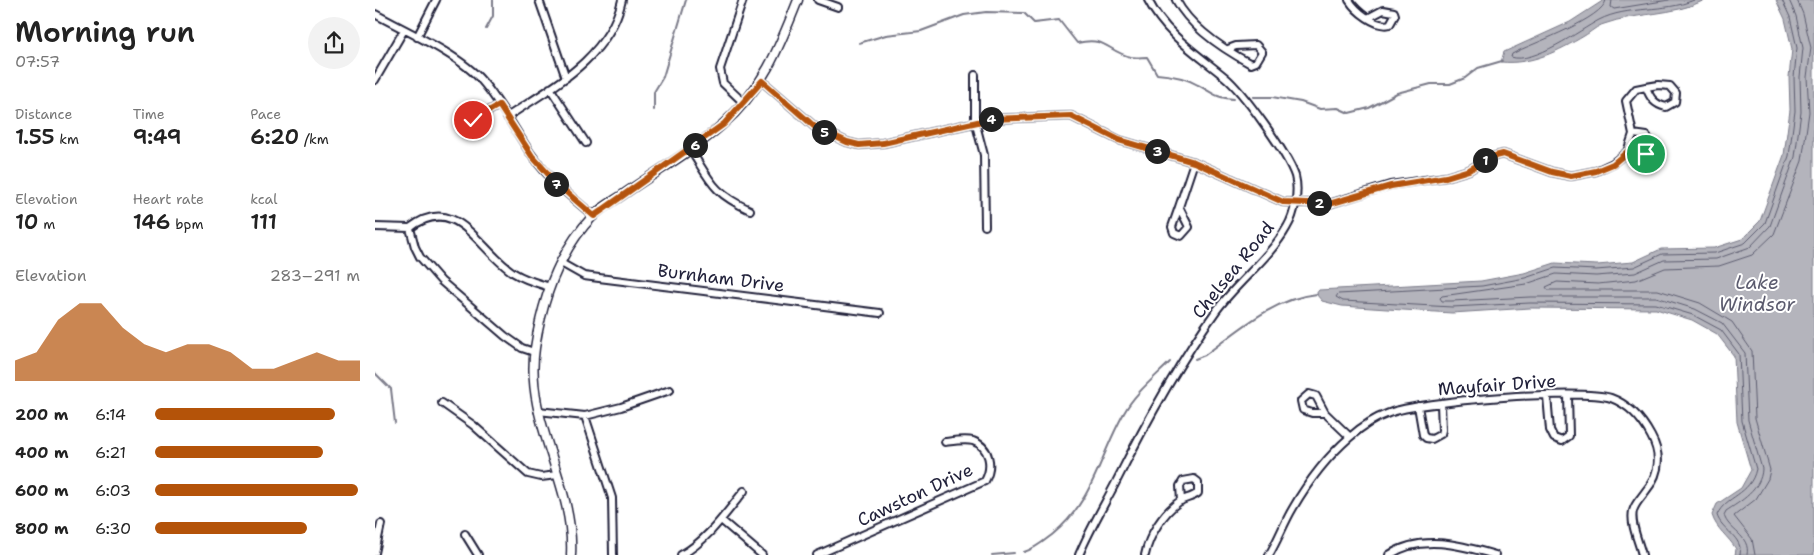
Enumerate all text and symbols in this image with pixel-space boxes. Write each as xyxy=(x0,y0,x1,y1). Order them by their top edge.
text: Morning run xyxy=(15,13,195,51)
button: share xyxy=(308,17,360,69)
text: 07:57 xyxy=(15,51,60,72)
pin xyxy=(452,99,494,141)
text: Distance xyxy=(15,105,72,123)
text: Time xyxy=(133,105,165,123)
text: Pace xyxy=(250,105,281,123)
icon: check xyxy=(459,106,487,134)
pin: 4 xyxy=(979,106,1003,132)
text: 4 xyxy=(987,110,996,128)
pin: 5 xyxy=(811,120,837,144)
text: 1.55 xyxy=(15,123,55,151)
text: 9:49 xyxy=(133,123,181,151)
text: 6:20 xyxy=(250,123,299,151)
text: 5 xyxy=(820,123,829,141)
text: km xyxy=(55,130,79,148)
text: /km xyxy=(299,130,329,148)
pin: 6 xyxy=(683,132,707,158)
pin xyxy=(1625,133,1667,175)
text: 6 xyxy=(691,136,700,154)
pin: 3 xyxy=(1145,138,1169,164)
icon: arrive xyxy=(1632,140,1660,168)
text: 3 xyxy=(1153,142,1162,160)
pin: 1 xyxy=(1473,148,1497,172)
text: 1 xyxy=(1482,151,1489,169)
pin: 7 xyxy=(543,172,569,196)
text: 7 xyxy=(552,175,561,193)
text: Elevation xyxy=(15,190,78,208)
text: Heart rate xyxy=(133,190,204,208)
text: kcal xyxy=(250,190,278,208)
pin: 2 xyxy=(1307,190,1331,216)
text: 2 xyxy=(1315,194,1324,212)
text: 10 xyxy=(15,208,38,236)
text: 146 xyxy=(133,208,171,236)
text: 111 xyxy=(250,208,277,236)
text: m xyxy=(38,215,55,233)
text: bpm xyxy=(171,215,204,233)
street label: Chelsea Road xyxy=(1186,216,1280,324)
street label: Burnham Drive xyxy=(656,258,786,298)
text: Elevation xyxy=(15,265,87,286)
text: 283–291 m xyxy=(270,265,360,286)
water label: Lake Windsor xyxy=(1719,270,1796,317)
street label: Mayfair Drive xyxy=(1437,369,1557,401)
text: 200 m xyxy=(15,404,68,425)
text: 6:14 xyxy=(95,404,126,425)
text: 400 m xyxy=(15,442,69,463)
text: 6:21 xyxy=(95,442,126,463)
street label: Cawston Drive xyxy=(853,458,977,532)
text: 600 m xyxy=(15,480,69,501)
text: 6:03 xyxy=(95,480,131,501)
text: 800 m xyxy=(15,518,69,539)
text: 6:30 xyxy=(95,518,131,539)

